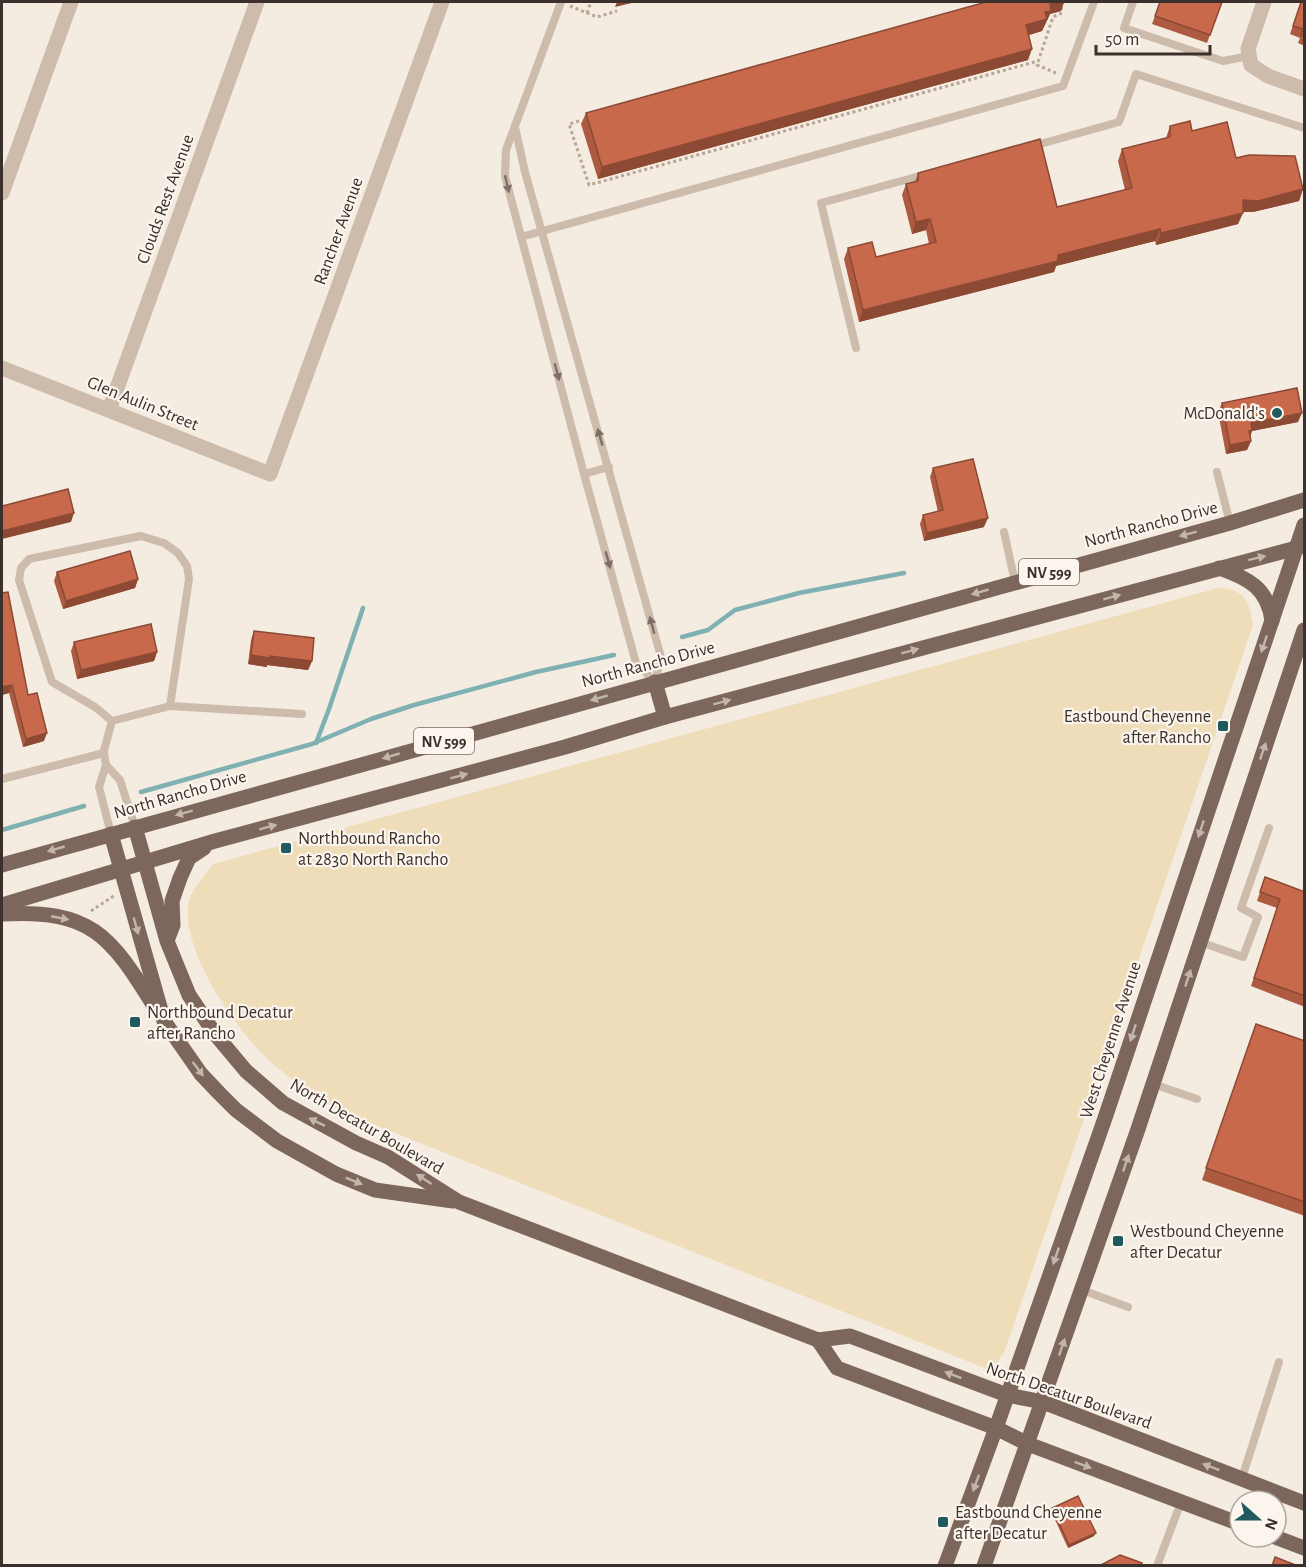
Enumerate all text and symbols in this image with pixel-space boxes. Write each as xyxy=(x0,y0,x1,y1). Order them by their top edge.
scale bar xyxy=(1096,18,1210,56)
text: 50 m xyxy=(1105,31,1139,49)
street label: Clouds Rest Avenue xyxy=(134,132,198,266)
one-way arrow xyxy=(503,174,513,193)
street label: Rancher Avenue xyxy=(311,175,367,287)
one-way arrow xyxy=(553,363,562,381)
street label: Glen Aulin Street xyxy=(84,373,201,435)
place label: McDonald's xyxy=(1183,405,1265,423)
marker: McDonald's xyxy=(1270,406,1284,420)
one-way arrow xyxy=(595,428,604,446)
street label: North Rancho Drive xyxy=(1083,499,1220,551)
one-way arrow xyxy=(1179,530,1197,540)
one-way arrow xyxy=(604,551,613,569)
one-way arrow xyxy=(1248,552,1267,562)
road number: NV 599 xyxy=(1019,559,1079,585)
one-way arrow xyxy=(971,588,989,597)
one-way arrow xyxy=(1103,592,1121,601)
one-way arrow xyxy=(647,616,656,634)
one-way arrow xyxy=(1259,635,1269,653)
street label: North Rancho Drive xyxy=(580,639,717,691)
one-way arrow xyxy=(901,646,919,656)
one-way arrow xyxy=(589,693,608,703)
one-way arrow xyxy=(713,697,731,706)
place label: Eastbound Cheyenne after Rancho xyxy=(1064,708,1211,747)
marker: Eastbound Cheyenne after Rancho xyxy=(1216,719,1230,733)
road number: NV 599 xyxy=(414,728,474,754)
one-way arrow xyxy=(1259,742,1268,760)
one-way arrow xyxy=(381,752,399,761)
street label: North Rancho Drive xyxy=(112,767,249,823)
one-way arrow xyxy=(450,770,468,780)
one-way arrow xyxy=(175,809,193,819)
one-way arrow xyxy=(1196,820,1205,838)
one-way arrow xyxy=(260,822,278,831)
place label: Northbound Rancho at 2830 North Rancho xyxy=(298,830,448,869)
marker: Northbound Rancho at 2830 North Rancho xyxy=(279,841,293,855)
one-way arrow xyxy=(47,845,65,854)
one-way arrow xyxy=(50,914,69,923)
one-way arrow xyxy=(132,917,142,935)
street label: West Cheyenne Avenue xyxy=(1077,960,1145,1121)
one-way arrow xyxy=(1184,969,1193,987)
place label: Northbound Decatur after Rancho xyxy=(147,1004,293,1043)
marker: Northbound Decatur after Rancho xyxy=(128,1015,142,1029)
one-way arrow xyxy=(1128,1025,1137,1043)
one-way arrow xyxy=(192,1061,204,1077)
street label: North Decatur Boulevard xyxy=(287,1076,446,1178)
one-way arrow xyxy=(308,1118,325,1127)
one-way arrow xyxy=(1122,1154,1132,1172)
one-way arrow xyxy=(416,1173,432,1185)
one-way arrow xyxy=(346,1177,364,1187)
place label: Westbound Cheyenne after Decatur xyxy=(1130,1223,1284,1262)
marker: Westbound Cheyenne after Decatur xyxy=(1111,1234,1125,1248)
one-way arrow xyxy=(1051,1247,1061,1265)
one-way arrow xyxy=(1057,1338,1067,1356)
street label: North Decatur Boulevard xyxy=(984,1359,1154,1433)
one-way arrow xyxy=(943,1369,961,1379)
one-way arrow xyxy=(1074,1460,1092,1470)
one-way arrow xyxy=(1202,1461,1220,1471)
one-way arrow xyxy=(970,1474,980,1492)
north arrow xyxy=(1228,1489,1288,1549)
place label: Eastbound Cheyenne after Decatur xyxy=(955,1504,1102,1543)
marker: Eastbound Cheyenne after Decatur xyxy=(936,1515,950,1529)
text: N xyxy=(1262,1516,1281,1532)

